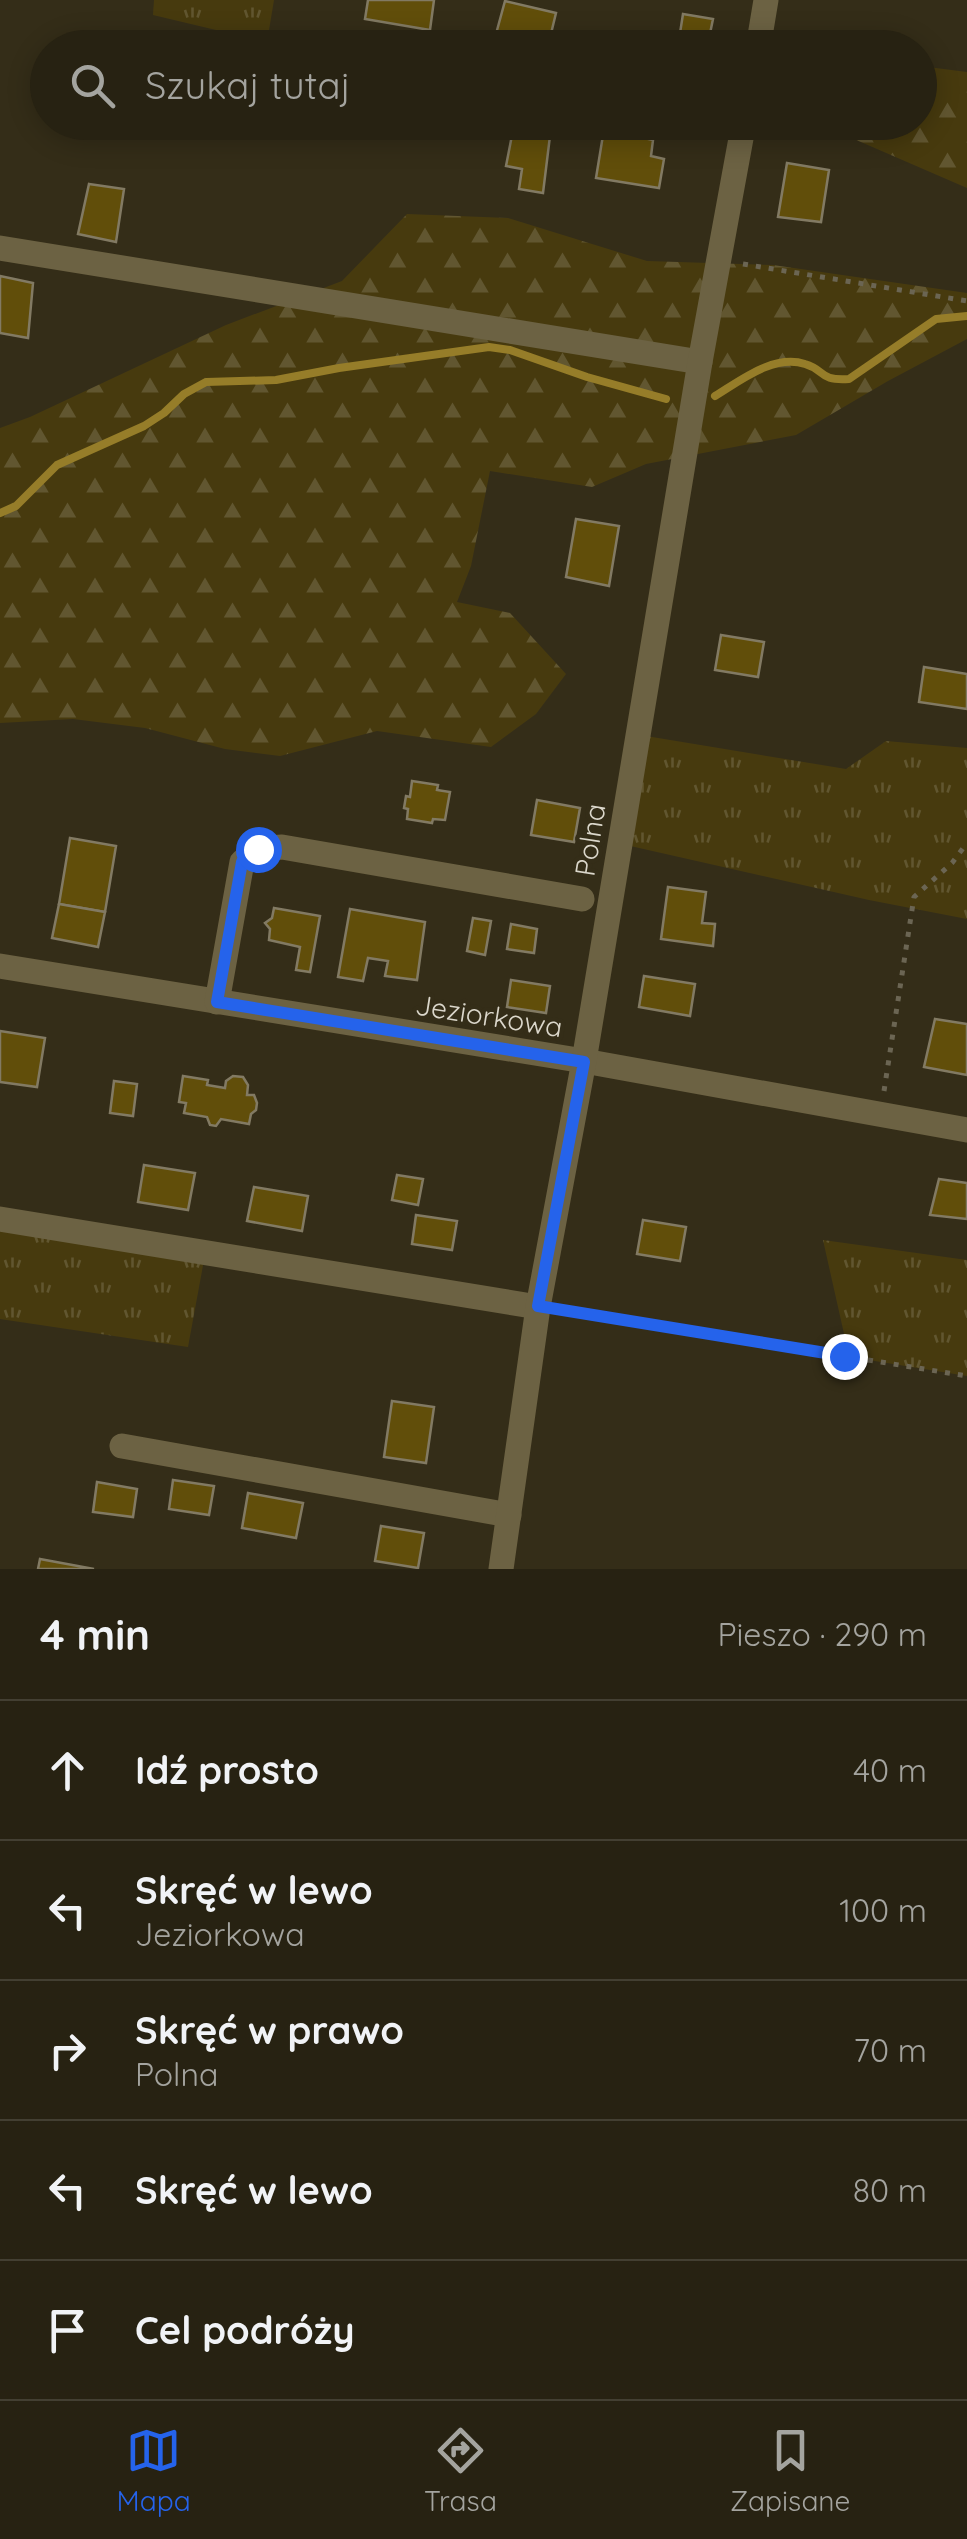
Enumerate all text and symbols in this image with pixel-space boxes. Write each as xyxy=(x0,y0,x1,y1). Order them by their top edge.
search box xyxy=(30,30,937,140)
icon: search xyxy=(65,58,120,113)
text: Szukaj tutaj xyxy=(145,61,351,109)
street label: Polna xyxy=(567,801,612,879)
route start xyxy=(236,827,282,873)
street label: Jeziorkowa xyxy=(413,987,565,1044)
route end xyxy=(822,1334,868,1380)
text: 4 min xyxy=(40,1608,150,1661)
text: Pieszo · 290 m xyxy=(717,1614,927,1654)
icon: ahead xyxy=(40,1743,95,1798)
text: Idź prosto xyxy=(135,1746,319,1794)
text: 40 m xyxy=(853,1750,927,1790)
text: Skręć w lewo xyxy=(135,1866,373,1914)
icon: left xyxy=(40,1883,95,1938)
text: 100 m xyxy=(839,1890,927,1930)
text: Jeziorkowa xyxy=(135,1914,305,1954)
text: Skręć w prawo xyxy=(135,2006,404,2054)
icon: right xyxy=(40,2023,95,2078)
text: 70 m xyxy=(854,2030,927,2070)
text: Polna xyxy=(135,2054,218,2094)
icon: left xyxy=(40,2163,95,2218)
text: Skręć w lewo xyxy=(135,2166,373,2214)
text: 80 m xyxy=(853,2170,927,2210)
icon: arrive xyxy=(40,2303,95,2358)
text: Cel podróży xyxy=(135,2306,355,2354)
tab: Mapa xyxy=(117,2423,191,2518)
tab: Trasa xyxy=(424,2423,497,2518)
tab: Zapisane xyxy=(730,2423,850,2518)

